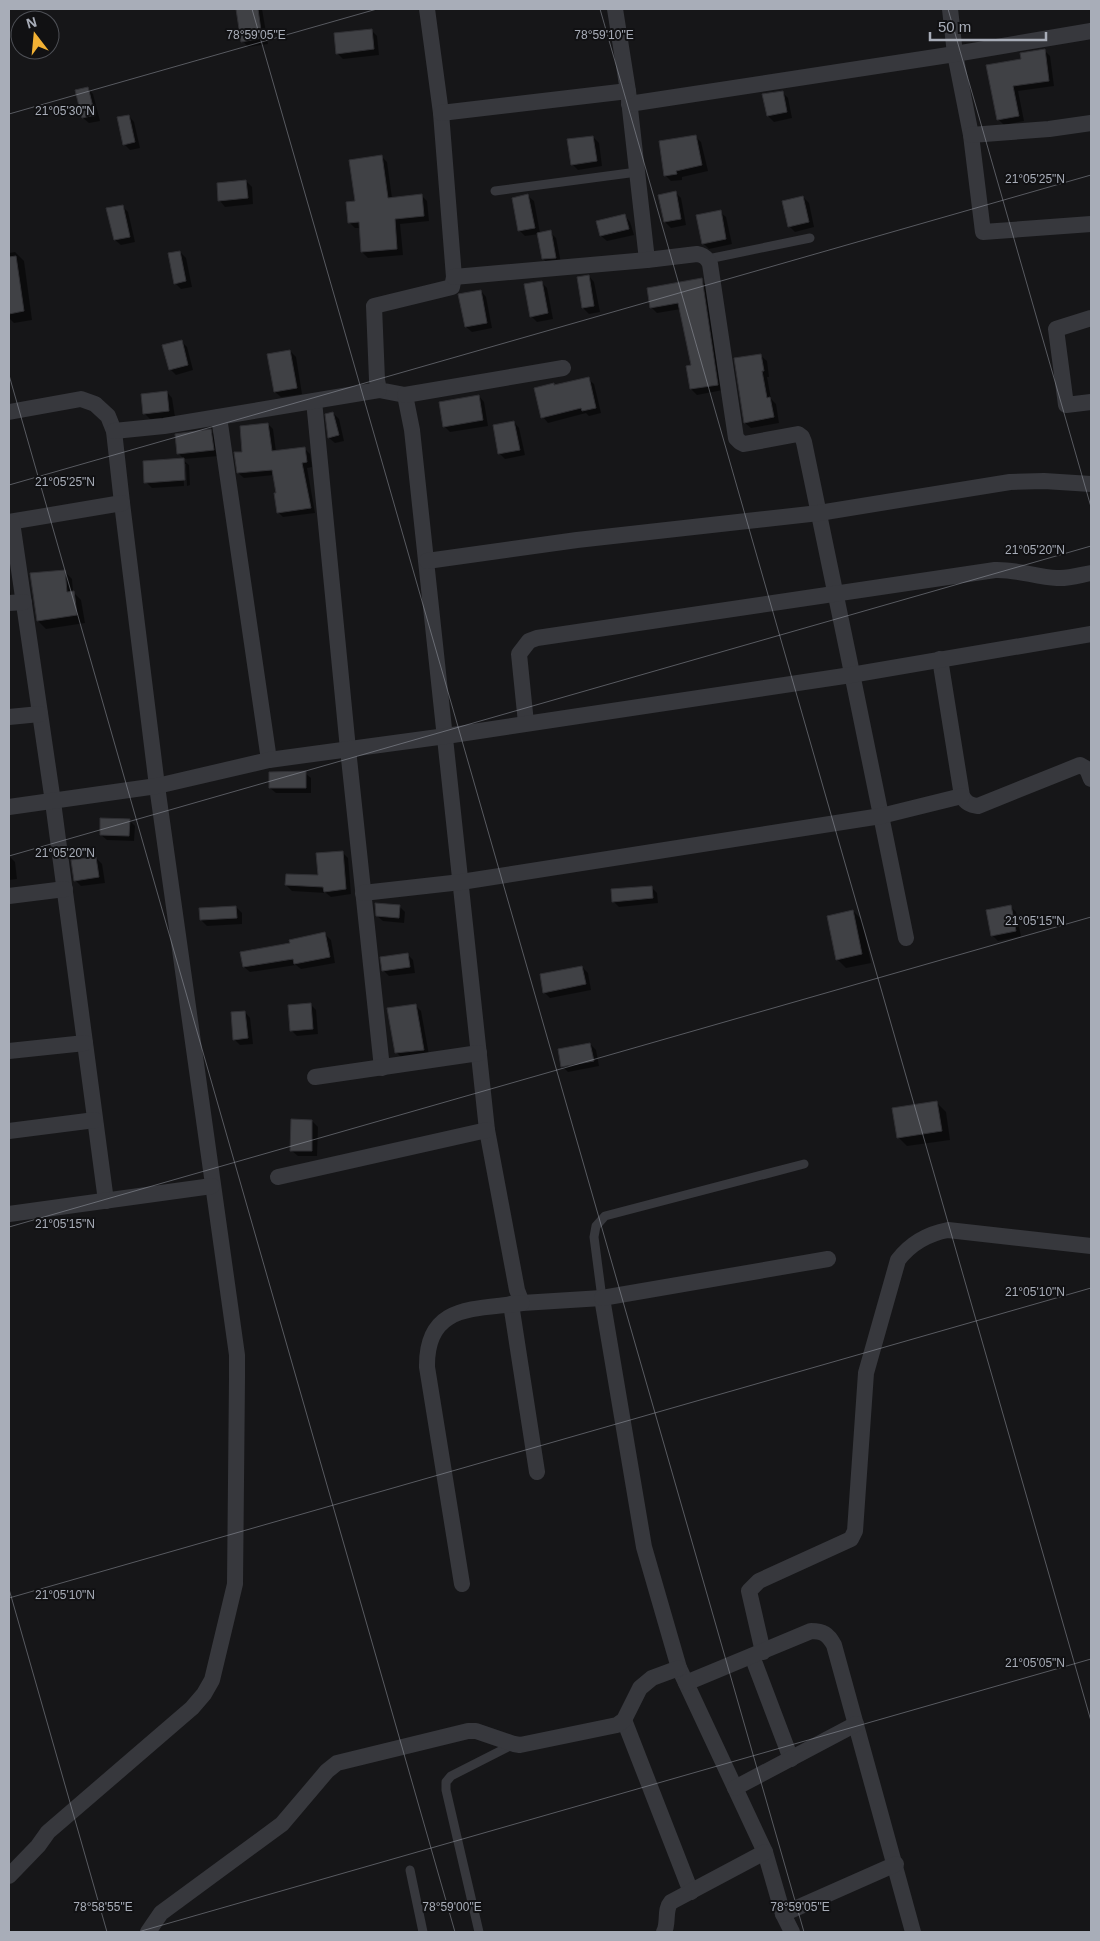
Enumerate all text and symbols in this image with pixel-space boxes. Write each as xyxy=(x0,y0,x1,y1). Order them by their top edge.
north arrow xyxy=(10,10,60,60)
scale bar xyxy=(930,10,1046,42)
text: N xyxy=(24,13,38,32)
text: 50 m xyxy=(938,18,971,35)
text: 78°59'05"E xyxy=(226,28,286,42)
text: 78°59'10"E xyxy=(574,28,634,42)
text: 21°05'30"N xyxy=(35,104,95,118)
text: 21°05'25"N xyxy=(1005,172,1065,186)
text: 21°05'25"N xyxy=(35,475,95,489)
text: 21°05'20"N xyxy=(1005,543,1065,557)
text: 21°05'20"N xyxy=(35,846,95,860)
text: 21°05'15"N xyxy=(1005,914,1065,928)
text: 21°05'15"N xyxy=(35,1217,95,1231)
text: 21°05'10"N xyxy=(1005,1285,1065,1299)
text: 21°05'10"N xyxy=(35,1588,95,1602)
text: 21°05'05"N xyxy=(1005,1656,1065,1670)
text: 78°58'55"E xyxy=(73,1900,133,1914)
text: 78°59'00"E xyxy=(422,1900,482,1914)
text: 78°59'05"E xyxy=(770,1900,830,1914)

